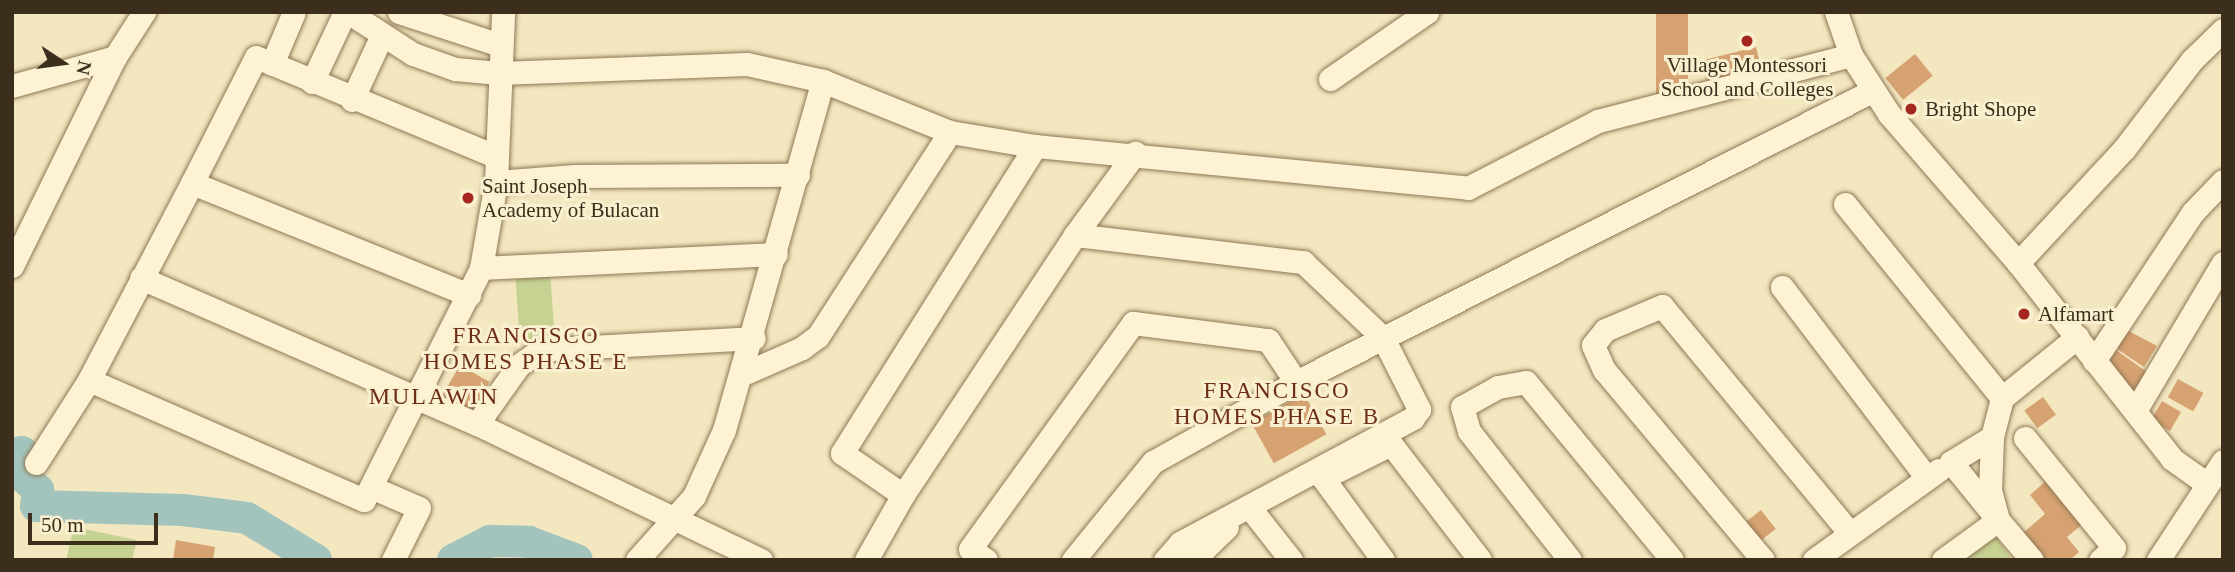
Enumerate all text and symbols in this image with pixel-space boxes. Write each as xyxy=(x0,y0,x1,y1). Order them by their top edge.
north arrow xyxy=(28,28,98,98)
marker: Village Montessori School and Colleges xyxy=(1739,33,1755,49)
place label: Village Montessori School and Colleges xyxy=(1661,52,1833,102)
text: N xyxy=(72,59,96,77)
place label: Bright Shope xyxy=(1925,96,2036,122)
marker: Bright Shope xyxy=(1903,101,1919,117)
place label: Saint Joseph Academy of Bulacan xyxy=(482,173,659,223)
marker: Saint Joseph Academy of Bulacan xyxy=(460,190,476,206)
place label: Alfamart xyxy=(2038,301,2114,327)
marker: Alfamart xyxy=(2016,306,2032,322)
district label: FRANCISCO HOMES PHASE E xyxy=(425,322,627,376)
district label: FRANCISCO HOMES PHASE B xyxy=(1176,377,1378,431)
district label: MULAWIN xyxy=(370,383,498,411)
scale bar xyxy=(32,498,161,542)
text: 50 m xyxy=(41,513,84,537)

